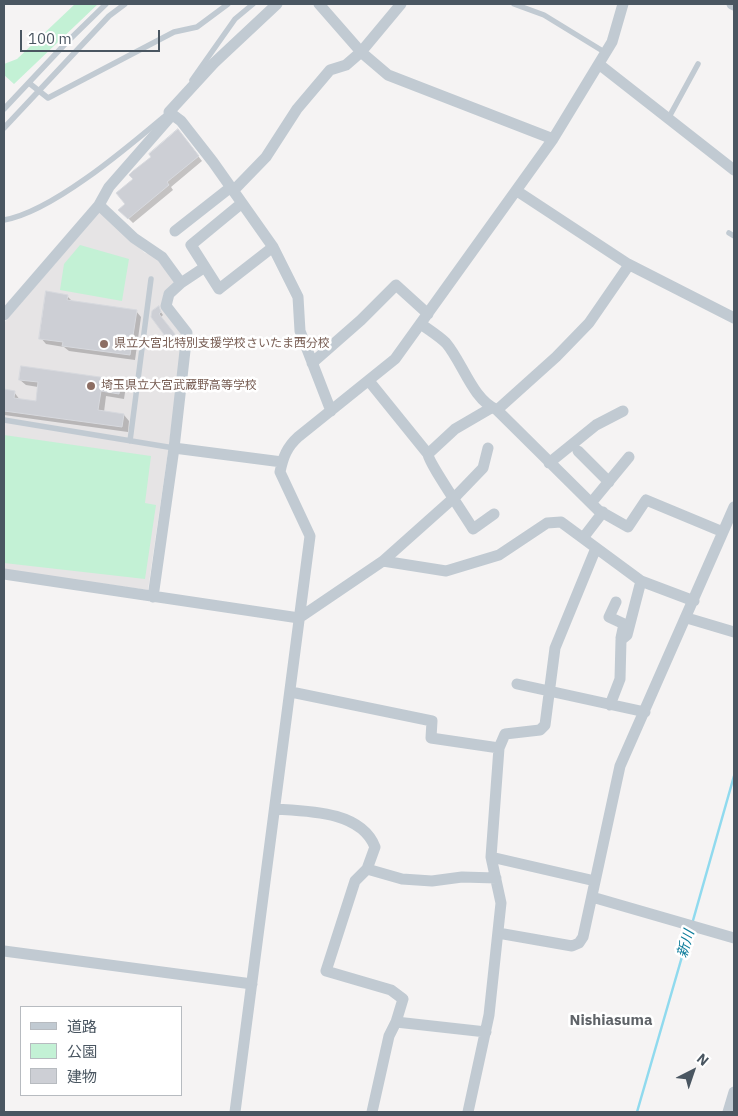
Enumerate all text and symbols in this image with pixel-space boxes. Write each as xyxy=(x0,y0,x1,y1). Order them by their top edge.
scale bar xyxy=(22,20,162,52)
text: 100 m xyxy=(28,29,72,48)
place label: 県立大宮北特別支援学校さいたま西分校 xyxy=(114,337,330,351)
marker: 県立大宮北特別支援学校さいたま西分校 xyxy=(98,338,110,350)
place label: 埼玉県立大宮武蔵野高等学校 xyxy=(101,379,257,393)
marker: 埼玉県立大宮武蔵野高等学校 xyxy=(85,380,97,392)
water label: 新川 xyxy=(674,928,698,960)
legend xyxy=(20,1006,182,1096)
district label: Nishiasuma xyxy=(570,1012,652,1030)
text: 道路 xyxy=(67,1017,97,1036)
text: 公園 xyxy=(67,1042,97,1061)
north arrow xyxy=(668,1046,718,1096)
text: N xyxy=(693,1050,713,1070)
text: 建物 xyxy=(67,1067,97,1086)

